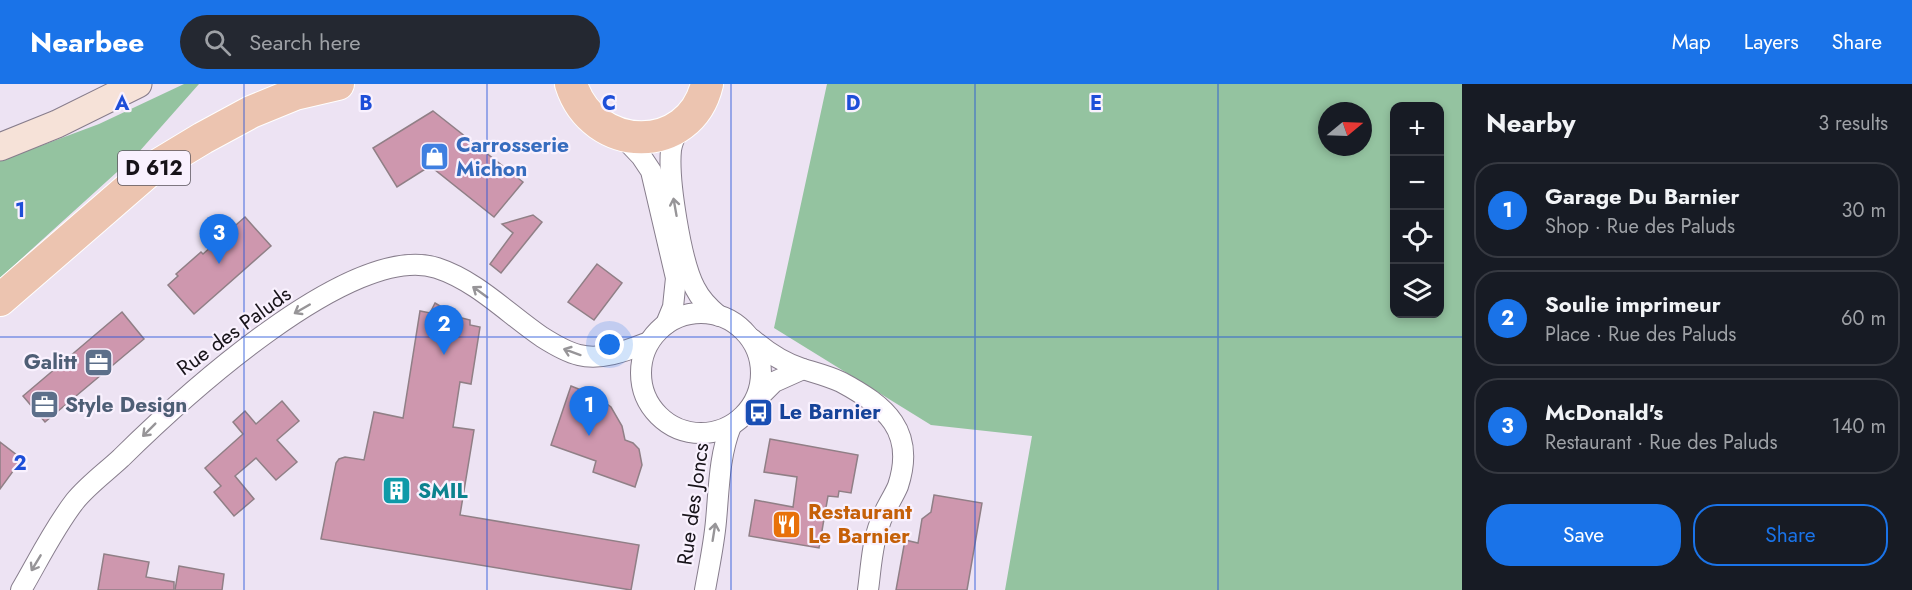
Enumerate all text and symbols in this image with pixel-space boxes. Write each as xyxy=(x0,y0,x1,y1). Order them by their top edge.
search box xyxy=(180,15,600,69)
text: Nearbee xyxy=(30,22,144,63)
icon: search xyxy=(201,26,234,59)
text: Search here xyxy=(249,26,361,58)
text: Map xyxy=(1672,27,1711,57)
text: Layers xyxy=(1744,27,1799,57)
text: Share xyxy=(1832,27,1882,57)
text: A xyxy=(114,89,130,118)
text: B xyxy=(359,89,373,118)
text: C xyxy=(602,89,616,118)
text: D xyxy=(846,89,860,118)
text: E xyxy=(1090,89,1102,118)
north arrow xyxy=(1318,102,1372,156)
map controls xyxy=(1390,102,1444,318)
button: + xyxy=(1390,102,1444,156)
text: Nearby xyxy=(1486,104,1575,142)
text: 3 results xyxy=(1818,109,1888,138)
place label: Carrosserie Michon xyxy=(456,130,569,184)
shop icon: Carrosserie Michon xyxy=(419,141,451,173)
road number: D 612 xyxy=(118,151,190,185)
button: − xyxy=(1390,156,1444,210)
text: Garage Du Barnier xyxy=(1545,180,1740,212)
text: 1 xyxy=(15,196,25,225)
text: 1 xyxy=(1502,196,1513,225)
text: 30 m xyxy=(1841,196,1886,225)
one-way arrow xyxy=(670,197,681,217)
button: locate xyxy=(1390,210,1444,264)
text: Shop · Rue des Paluds xyxy=(1545,212,1735,241)
pin: 3 xyxy=(200,214,238,264)
button: layers xyxy=(1390,264,1444,318)
street label: Rue des Paluds xyxy=(171,279,297,383)
one-way arrow xyxy=(472,285,488,298)
text: Soulie imprimeur xyxy=(1545,288,1721,320)
one-way arrow xyxy=(294,304,311,316)
text: 2 xyxy=(1501,304,1514,333)
text: 60 m xyxy=(1841,304,1886,333)
pin: 2 xyxy=(424,306,464,355)
text: Place · Rue des Paluds xyxy=(1545,320,1736,349)
your location xyxy=(595,330,624,359)
office icon: Galitt xyxy=(82,346,114,378)
one-way arrow xyxy=(564,346,582,357)
place label: Galitt xyxy=(24,347,77,377)
pin: 1 xyxy=(570,386,608,436)
office icon: Style Design xyxy=(28,389,60,421)
place label: Style Design xyxy=(65,390,187,420)
bus stop icon: Le Barnier xyxy=(742,396,774,428)
text: McDonald's xyxy=(1545,396,1663,428)
place label: Le Barnier xyxy=(779,397,881,427)
text: 3 xyxy=(1501,412,1514,441)
text: 140 m xyxy=(1832,412,1886,441)
one-way arrow xyxy=(142,422,157,437)
text: Restaurant · Rue des Paluds xyxy=(1545,428,1778,457)
street label: Rue des Joncs xyxy=(670,441,716,567)
text: 2 xyxy=(13,449,27,478)
building icon: SMIL xyxy=(381,475,413,507)
place label: SMIL xyxy=(418,476,468,506)
place label: Restaurant Le Barnier xyxy=(808,497,912,551)
button: Save xyxy=(1486,504,1681,566)
button: Share xyxy=(1693,504,1888,566)
restaurant icon: Restaurant Le Barnier xyxy=(771,508,803,540)
one-way arrow xyxy=(709,523,720,543)
one-way arrow xyxy=(30,554,42,571)

